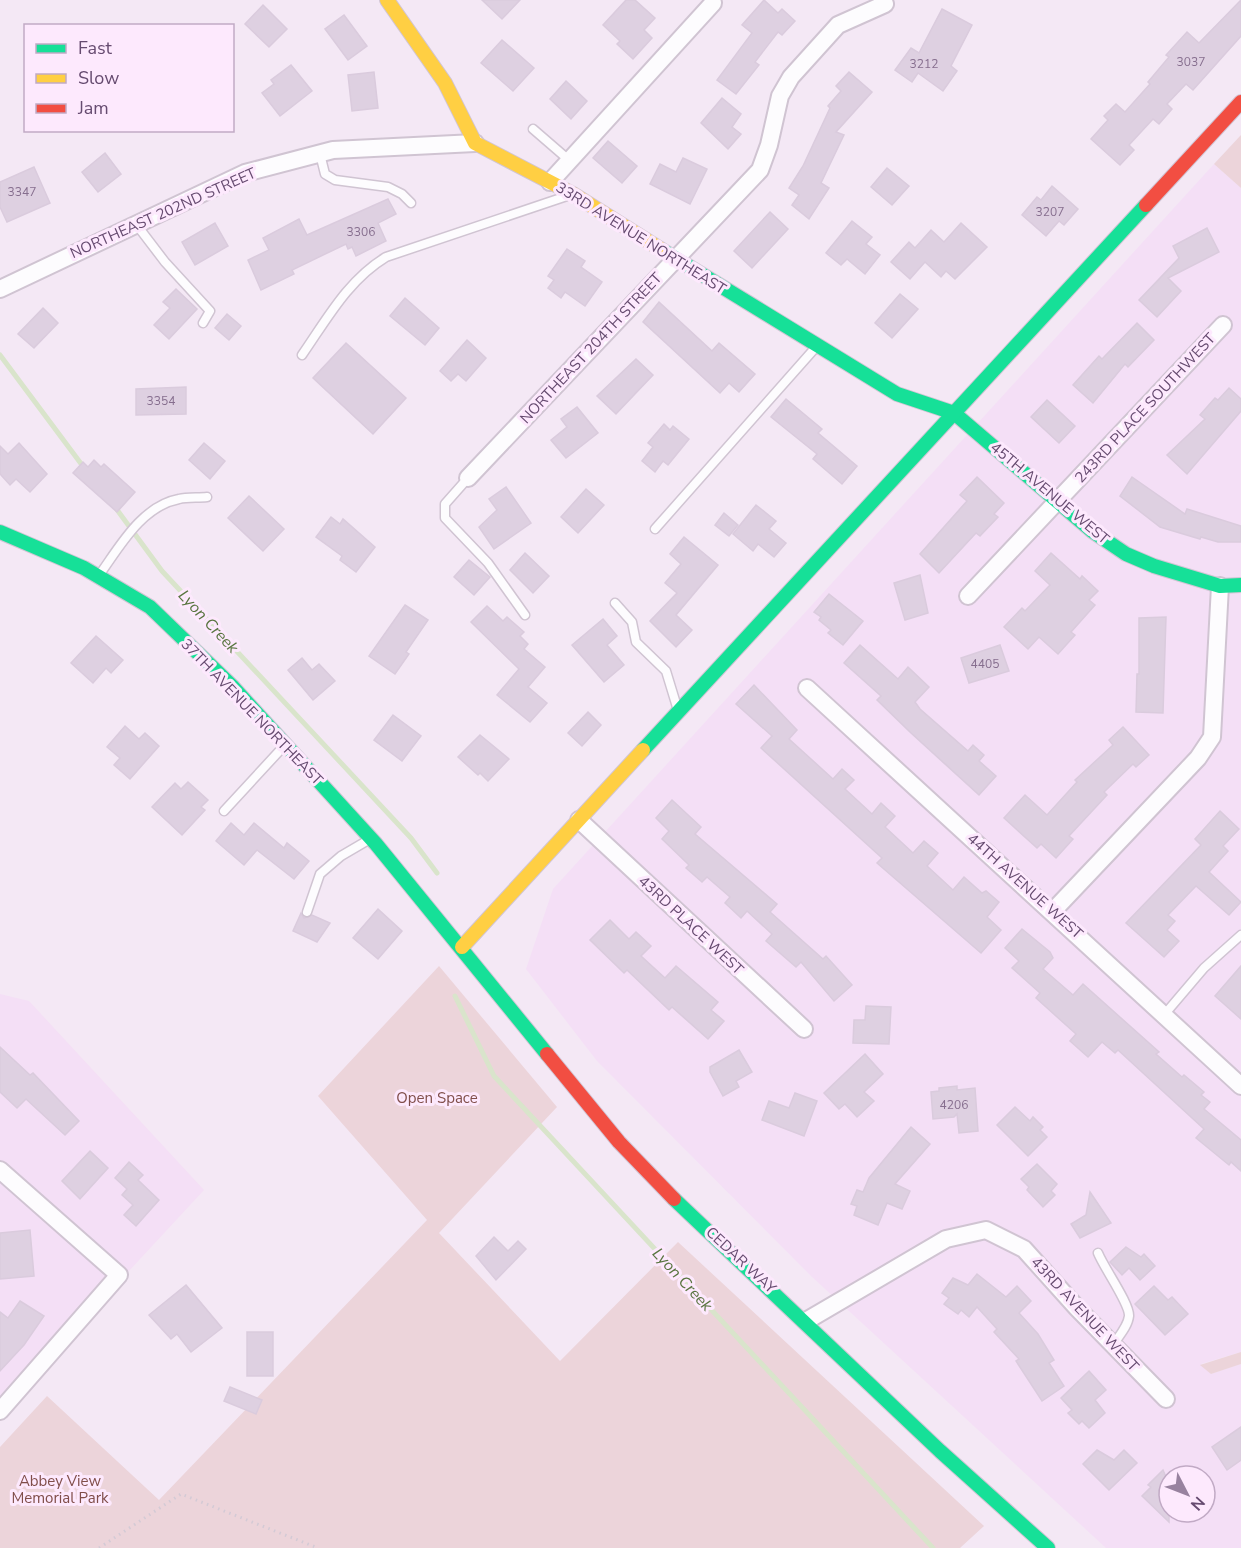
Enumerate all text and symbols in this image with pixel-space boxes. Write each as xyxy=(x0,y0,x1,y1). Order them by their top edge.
legend xyxy=(24,24,234,132)
text: Fast xyxy=(78,36,113,60)
house number: 3037 xyxy=(1177,54,1205,70)
house number: 3212 xyxy=(910,56,938,72)
text: Slow xyxy=(78,66,119,90)
text: Jam xyxy=(77,96,109,120)
street label: NORTHEAST 202ND STREET xyxy=(67,163,259,263)
street label: 33RD AVENUE NORTHEAST xyxy=(552,177,730,299)
house number: 3347 xyxy=(8,184,36,200)
house number: 3207 xyxy=(1036,204,1064,220)
house number: 3306 xyxy=(347,224,375,240)
street label: NORTHEAST 204TH STREET xyxy=(516,268,666,428)
street label: 243RD PLACE SOUTHWEST xyxy=(1070,329,1220,487)
house number: 3354 xyxy=(147,393,175,409)
street label: 45TH AVENUE WEST xyxy=(986,437,1114,549)
water label: Lyon Creek xyxy=(173,585,244,659)
street label: 37TH AVENUE NORTHEAST xyxy=(177,634,327,790)
house number: 4405 xyxy=(971,656,999,672)
street label: 44TH AVENUE WEST xyxy=(963,829,1087,943)
street label: 43RD PLACE WEST xyxy=(634,871,748,979)
park label: Open Space xyxy=(396,1088,478,1108)
house number: 4206 xyxy=(940,1097,968,1113)
street label: CEDAR WAY xyxy=(702,1222,781,1298)
water label: Lyon Creek xyxy=(647,1243,718,1317)
street label: 43RD AVENUE WEST xyxy=(1027,1252,1143,1376)
north arrow xyxy=(1157,1464,1217,1524)
park label: Abbey View Memorial Park xyxy=(11,1471,109,1508)
text: N xyxy=(1185,1492,1210,1515)

